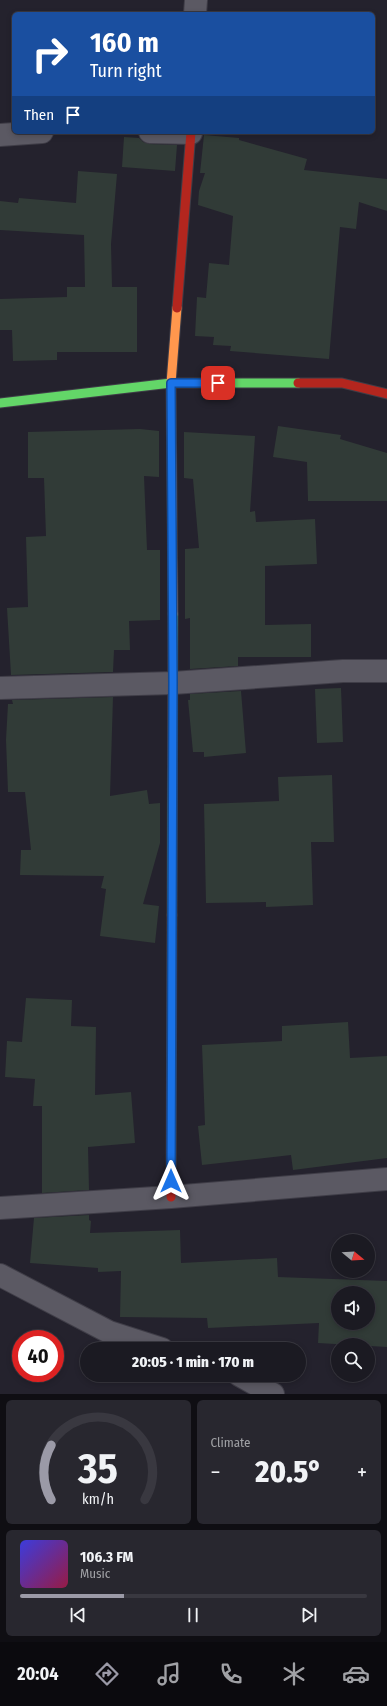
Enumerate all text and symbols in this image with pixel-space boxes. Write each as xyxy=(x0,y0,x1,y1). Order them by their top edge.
text: 160 m xyxy=(90,26,159,59)
icon: right xyxy=(24,28,76,80)
text: Turn right xyxy=(90,60,162,82)
icon: arrive xyxy=(62,104,84,126)
text: Then xyxy=(24,106,54,124)
pin xyxy=(201,366,235,400)
icon: arrive xyxy=(207,372,229,394)
position arrow xyxy=(150,1160,192,1202)
north arrow xyxy=(331,1234,375,1278)
map controls xyxy=(331,1234,375,1382)
button: sound xyxy=(331,1286,375,1330)
speed limit sign: 40 xyxy=(12,1330,64,1382)
button: search xyxy=(331,1338,375,1382)
text: 20:05 · 1 min · 170 m xyxy=(132,1353,254,1371)
text: Climate xyxy=(211,1435,251,1450)
text: 35 xyxy=(77,1444,118,1494)
text: 20.5° xyxy=(255,1454,322,1490)
text: − xyxy=(211,1459,220,1486)
text: + xyxy=(357,1459,367,1486)
text: km/h xyxy=(82,1491,114,1508)
text: 106.3 FM xyxy=(80,1548,133,1566)
text: Music xyxy=(80,1566,110,1581)
icon: previous xyxy=(67,1604,89,1626)
icon: pause xyxy=(182,1604,204,1626)
icon: next xyxy=(298,1604,320,1626)
icon: directions xyxy=(93,1660,121,1688)
icon: music xyxy=(155,1660,183,1688)
icon: phone xyxy=(217,1660,245,1688)
icon: climate xyxy=(280,1660,308,1688)
icon: car xyxy=(342,1660,370,1688)
text: 20:04 xyxy=(17,1663,59,1685)

